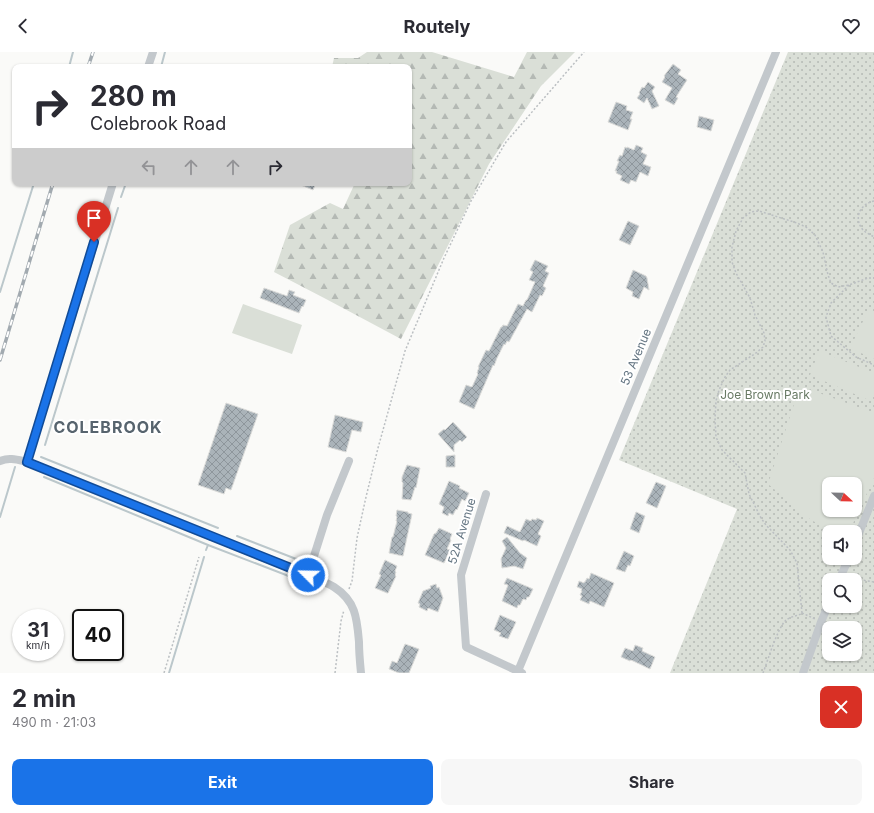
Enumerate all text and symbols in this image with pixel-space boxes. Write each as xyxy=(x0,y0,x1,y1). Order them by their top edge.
icon: back xyxy=(12,15,34,37)
icon: heart xyxy=(840,15,862,37)
text: Routely xyxy=(404,16,470,37)
text: 280 m xyxy=(90,79,177,113)
icon: right xyxy=(24,80,76,132)
text: Colebrook Road xyxy=(90,113,226,134)
icon: left xyxy=(138,156,160,178)
icon: ahead xyxy=(180,156,202,178)
icon: ahead xyxy=(222,156,244,178)
icon: right xyxy=(264,156,286,178)
pin xyxy=(77,201,111,242)
icon: arrive xyxy=(83,207,105,229)
street label: 53 Avenue xyxy=(617,326,654,387)
park label: Joe Brown Park xyxy=(720,387,810,402)
district label: COLEBROOK xyxy=(53,417,163,437)
north arrow xyxy=(822,477,862,517)
map controls xyxy=(822,477,862,661)
street label: 52A Avenue xyxy=(444,496,479,566)
button: sound xyxy=(822,525,862,565)
position arrow xyxy=(287,554,329,596)
button: search xyxy=(822,573,862,613)
speed limit sign: 40 xyxy=(72,609,124,661)
text: 31 xyxy=(27,618,49,642)
button: layers xyxy=(822,621,862,661)
text: km/h xyxy=(26,639,50,651)
text: 2 min xyxy=(12,684,76,713)
button: close xyxy=(820,686,862,728)
text: 490 m · 21:03 xyxy=(12,714,96,730)
button: Exit xyxy=(12,759,433,805)
button: Share xyxy=(441,759,862,805)

